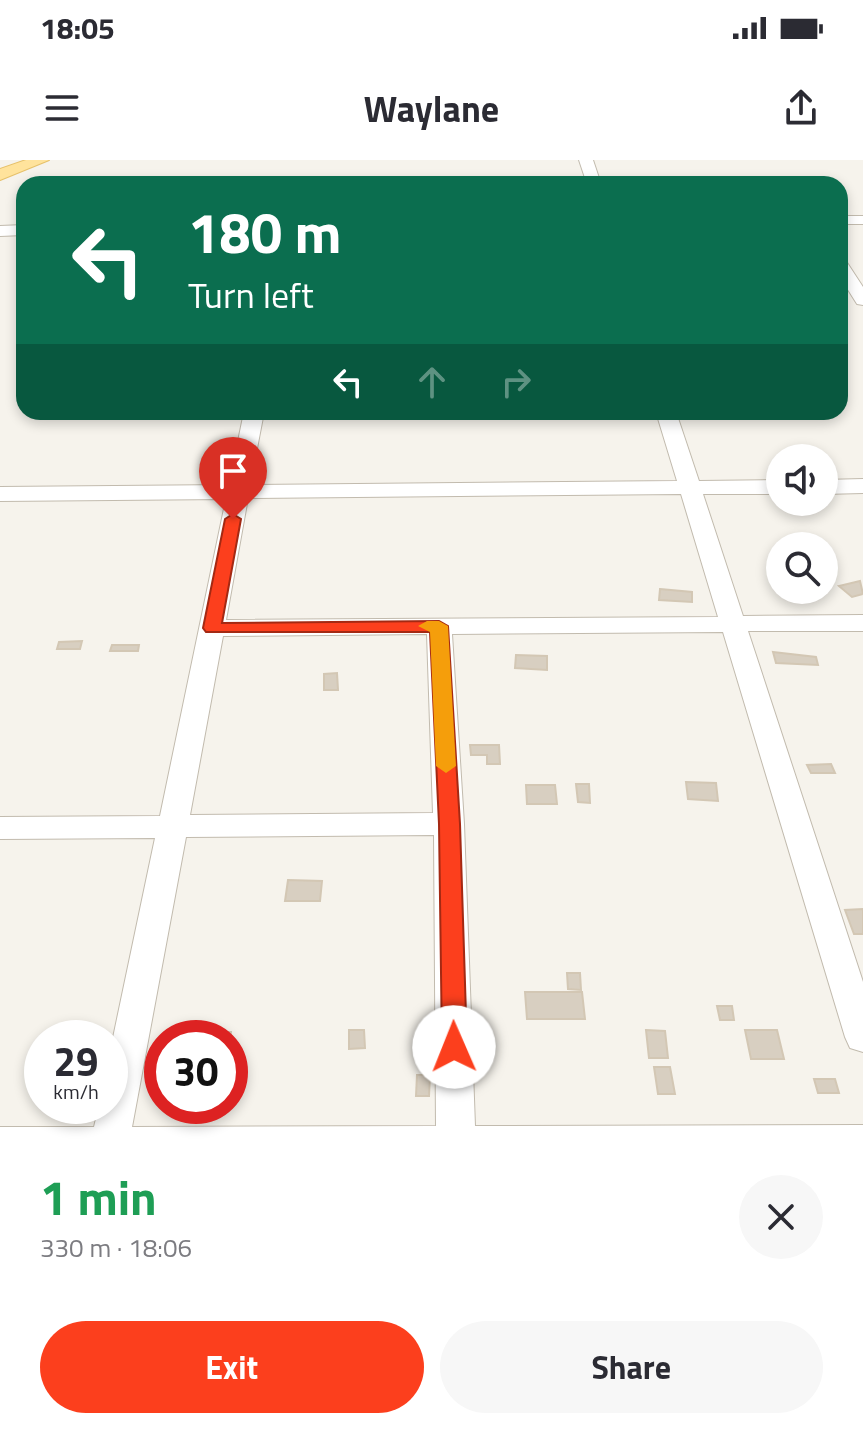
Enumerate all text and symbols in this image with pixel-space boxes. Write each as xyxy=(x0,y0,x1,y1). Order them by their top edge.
text: 18:05 xyxy=(40,5,115,51)
text: Waylane xyxy=(364,81,499,136)
icon: menu xyxy=(40,86,84,130)
icon: share xyxy=(779,86,823,130)
text: 180 m xyxy=(188,190,341,275)
icon: left xyxy=(56,208,160,312)
text: Turn left xyxy=(188,267,314,322)
icon: left xyxy=(326,360,370,404)
icon: ahead xyxy=(410,360,454,404)
icon: right xyxy=(494,360,538,404)
pin xyxy=(199,437,267,519)
map controls xyxy=(766,444,838,604)
button: sound xyxy=(766,444,838,516)
icon: arrive xyxy=(211,449,255,493)
button: search xyxy=(766,532,838,604)
position arrow xyxy=(412,1005,496,1089)
speed limit sign: 30 xyxy=(144,1020,248,1124)
text: 29 xyxy=(54,1031,98,1092)
text: km/h xyxy=(53,1076,99,1107)
text: 1 min xyxy=(40,1161,157,1234)
button: close xyxy=(739,1175,823,1259)
text: 330 m · 18:06 xyxy=(40,1228,192,1267)
button: Exit xyxy=(40,1321,424,1413)
button: Share xyxy=(440,1321,823,1413)

